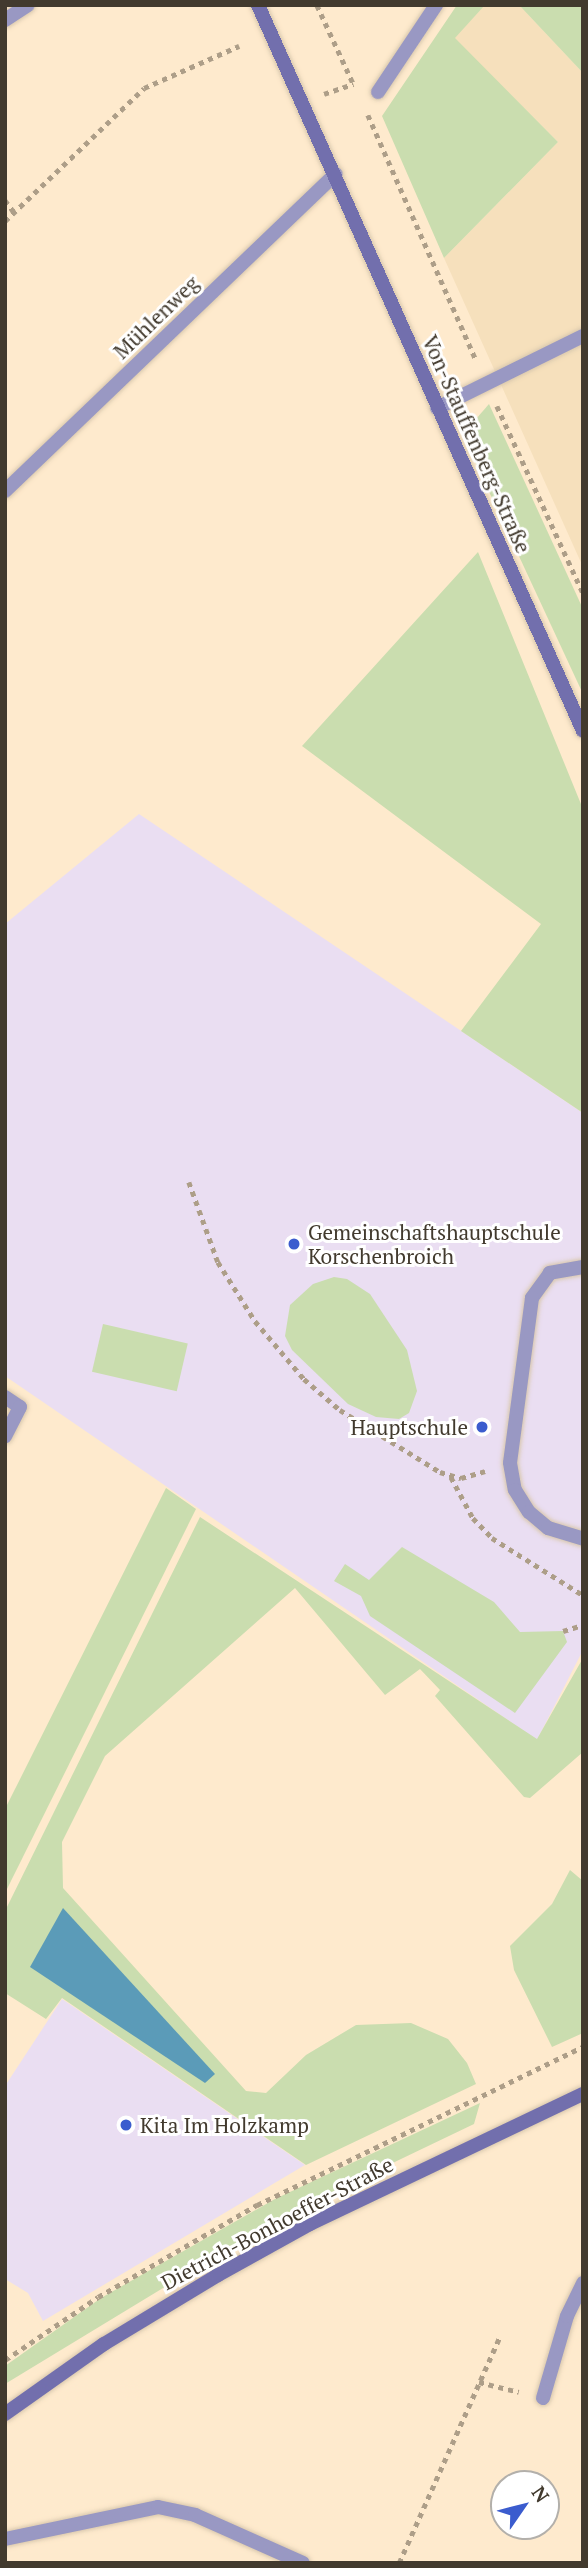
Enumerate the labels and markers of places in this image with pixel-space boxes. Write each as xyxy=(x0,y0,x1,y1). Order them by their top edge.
place label: Gemeinschaftshauptschule Korschenbroich xyxy=(308,1219,561,1269)
marker: Gemeinschaftshauptschule Korschenbroich xyxy=(286,1236,302,1252)
place label: Hauptschule xyxy=(350,1414,468,1440)
marker: Hauptschule xyxy=(474,1419,490,1435)
place label: Kita Im Holzkamp xyxy=(140,2112,309,2138)
marker: Kita Im Holzkamp xyxy=(118,2117,134,2133)

